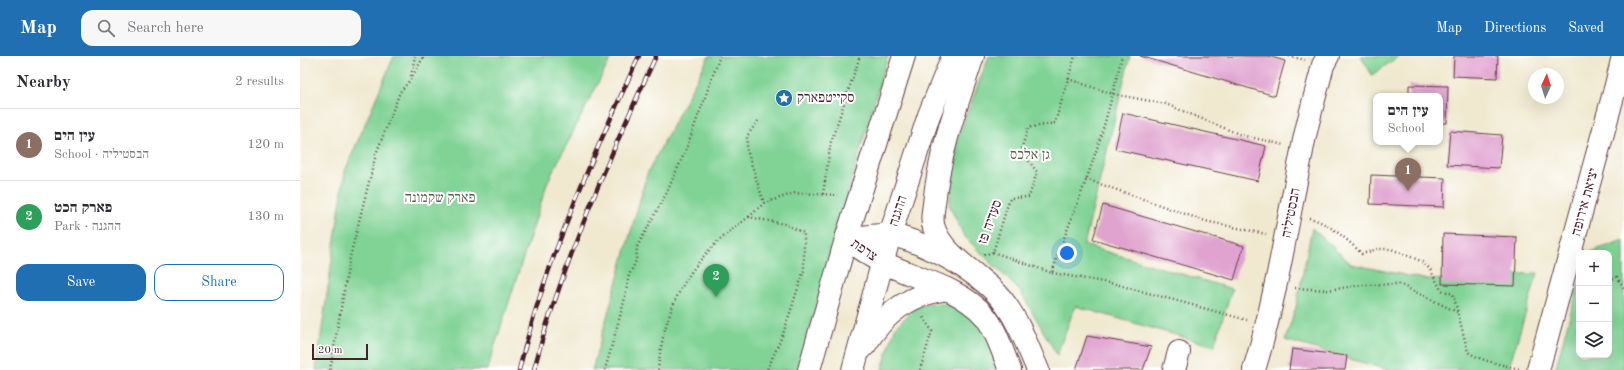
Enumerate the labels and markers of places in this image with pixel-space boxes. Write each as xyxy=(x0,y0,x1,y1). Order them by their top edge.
place icon: סקייטפארק xyxy=(774,88,794,108)
place label: סקייטפארק xyxy=(797,91,854,105)
pin: 1 xyxy=(1395,158,1421,191)
pin: 2 xyxy=(703,264,729,297)

